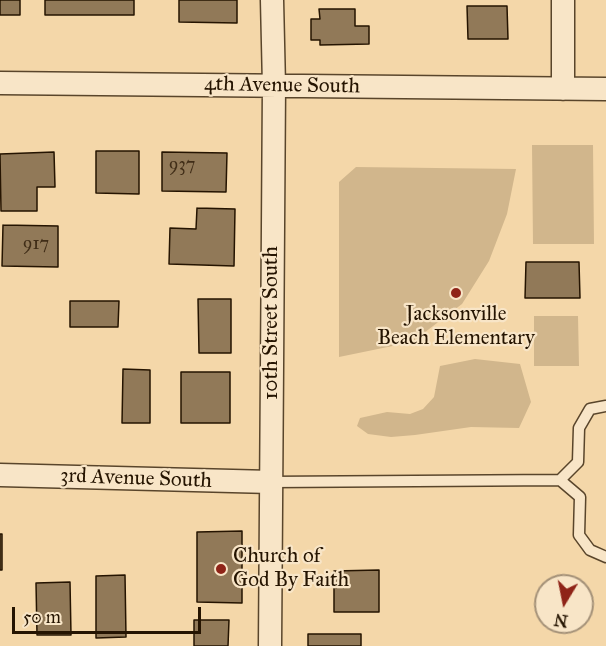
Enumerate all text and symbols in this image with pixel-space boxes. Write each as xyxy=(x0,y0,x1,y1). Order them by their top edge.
street label: 4th Avenue South xyxy=(204,72,360,100)
house number: 937 xyxy=(169,155,195,177)
house number: 917 xyxy=(23,234,49,256)
street label: 10th Street South xyxy=(259,246,285,400)
marker: Jacksonville Beach Elementary xyxy=(449,286,463,300)
place label: Jacksonville Beach Elementary xyxy=(377,302,535,352)
street label: 3rd Avenue South xyxy=(60,464,212,494)
place label: Church of God By Faith xyxy=(233,544,349,594)
marker: Church of God By Faith xyxy=(214,562,228,576)
north arrow xyxy=(534,574,594,634)
scale bar xyxy=(15,595,204,633)
text: 50 m xyxy=(23,606,61,628)
text: N xyxy=(553,610,569,631)

